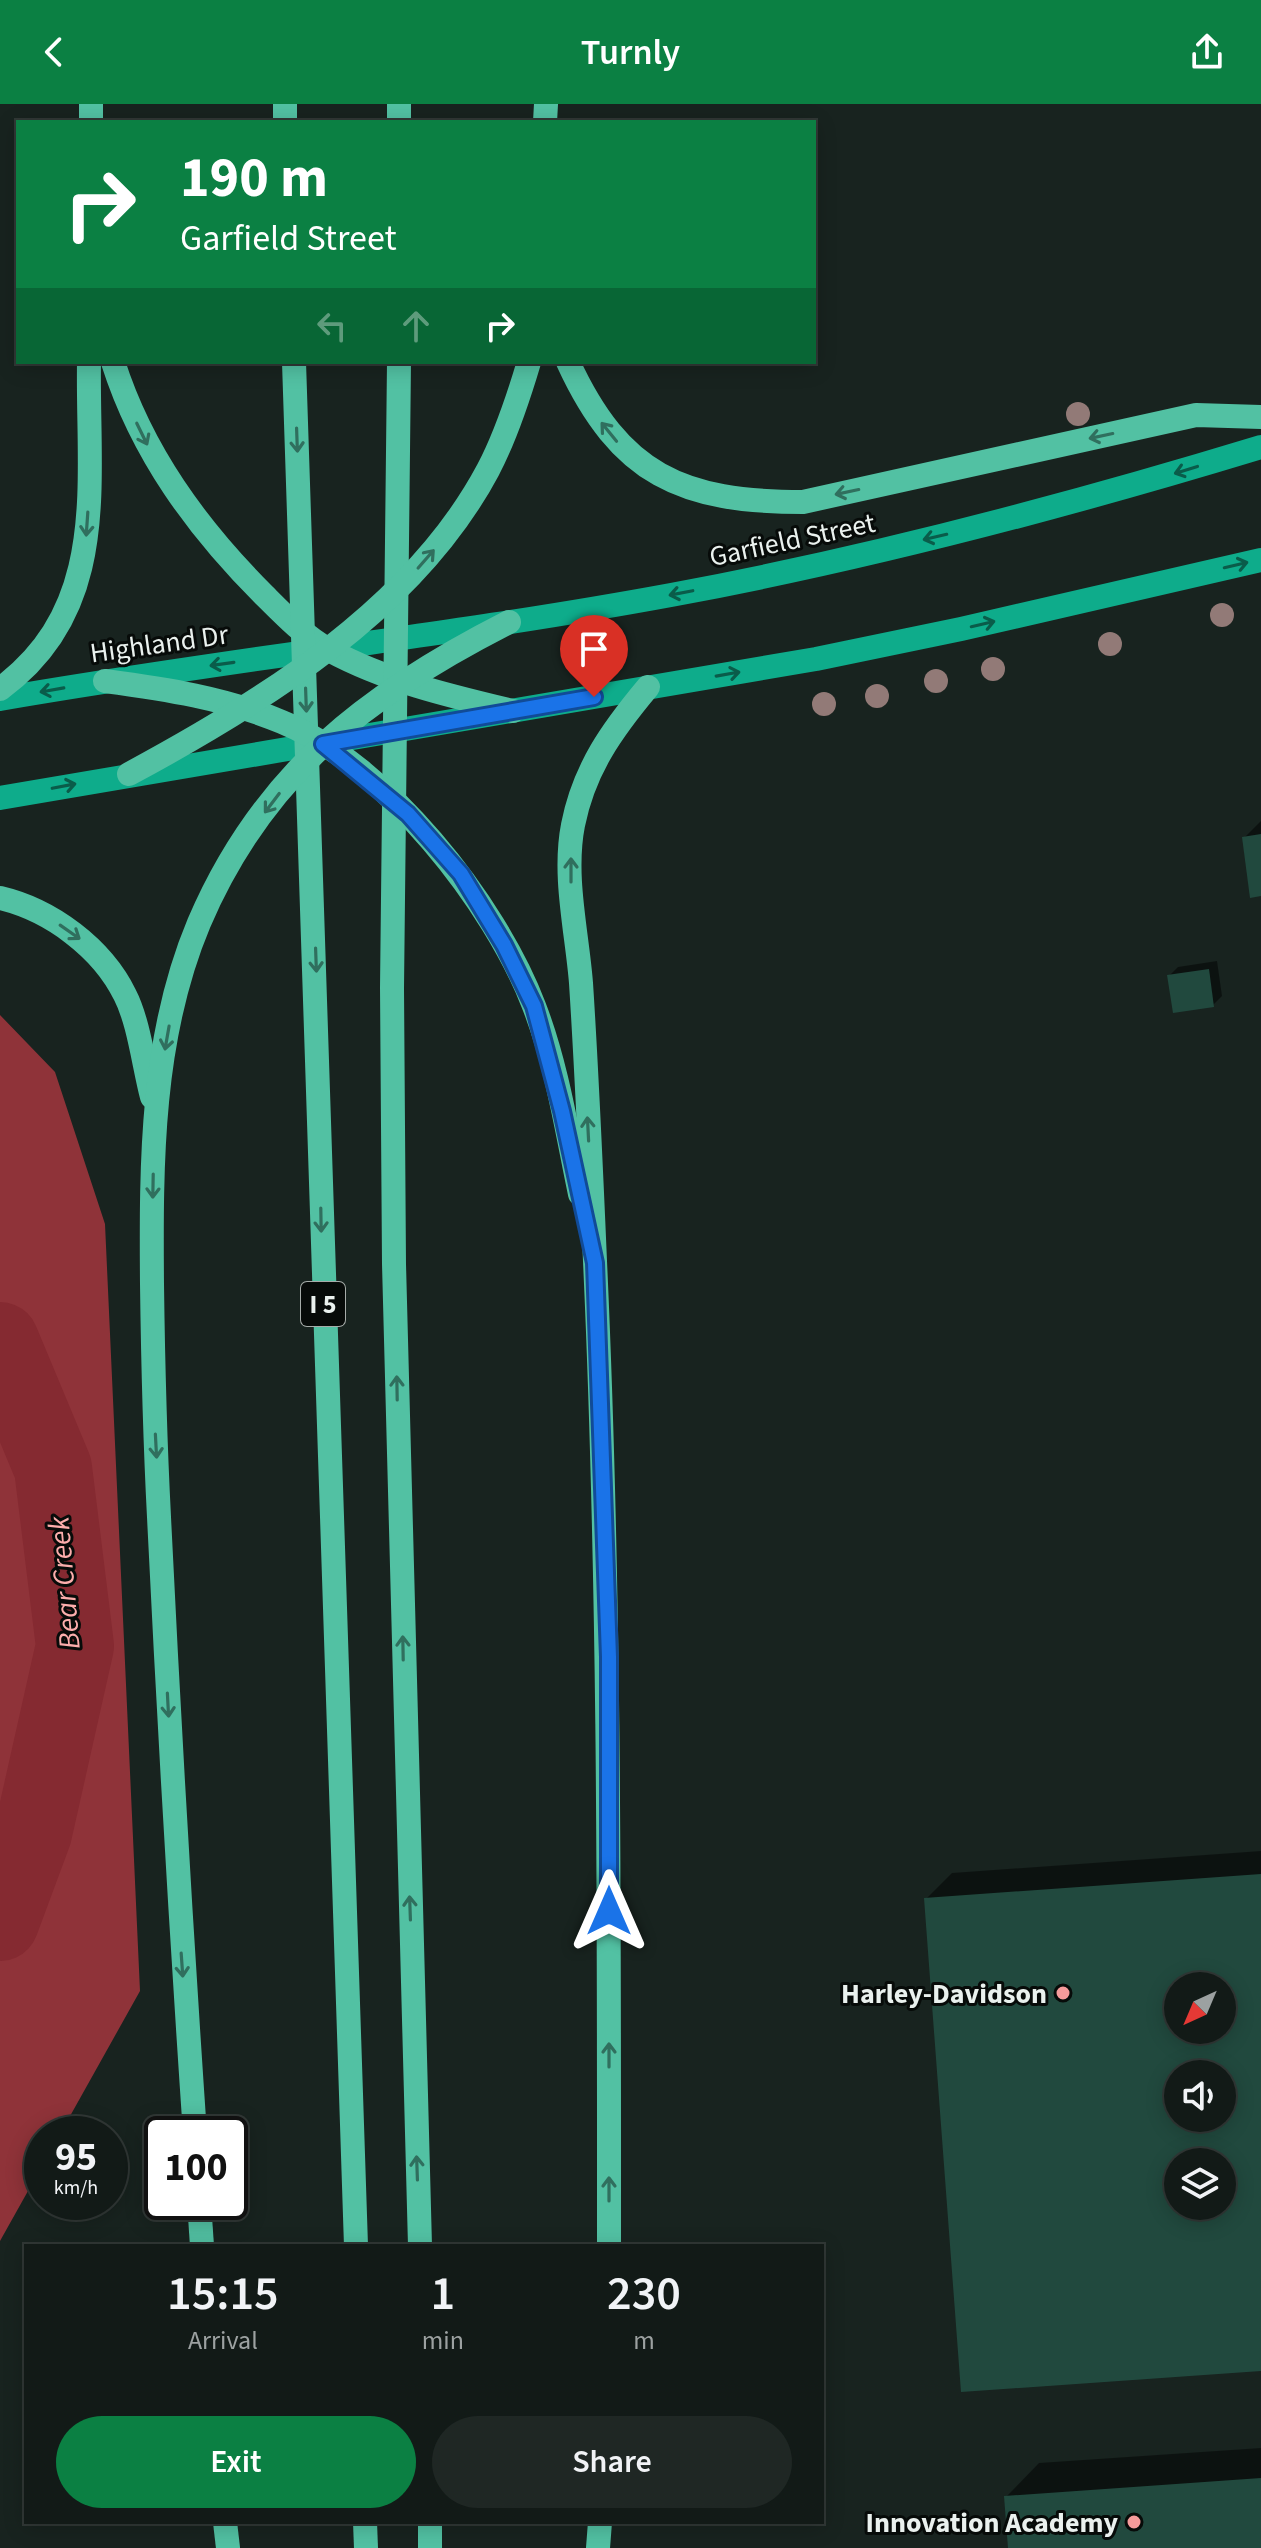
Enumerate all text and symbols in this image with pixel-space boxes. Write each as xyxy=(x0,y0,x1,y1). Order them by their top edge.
text: Turnly xyxy=(581,27,680,78)
icon: back xyxy=(32,30,76,74)
icon: share xyxy=(1185,30,1229,74)
text: 190 m xyxy=(180,139,328,218)
icon: right xyxy=(48,152,152,256)
text: Garfield Street xyxy=(180,213,397,264)
icon: left xyxy=(310,304,354,348)
icon: ahead xyxy=(394,304,438,348)
icon: right xyxy=(478,304,522,348)
one-way arrow xyxy=(135,422,151,446)
one-way arrow xyxy=(600,422,618,443)
one-way arrow xyxy=(289,426,304,453)
one-way arrow xyxy=(1089,429,1115,444)
one-way arrow xyxy=(1174,463,1200,478)
one-way arrow xyxy=(835,485,861,500)
street label: Garfield Street xyxy=(706,503,879,577)
one-way arrow xyxy=(79,510,94,537)
one-way arrow xyxy=(923,531,949,546)
one-way arrow xyxy=(417,550,435,570)
one-way arrow xyxy=(1223,557,1249,572)
one-way arrow xyxy=(669,586,695,601)
street label: Highland Dr xyxy=(87,614,231,673)
pin xyxy=(560,615,628,697)
one-way arrow xyxy=(970,616,995,631)
icon: arrive xyxy=(572,627,616,671)
one-way arrow xyxy=(210,657,235,672)
one-way arrow xyxy=(715,665,740,680)
one-way arrow xyxy=(40,683,66,698)
one-way arrow xyxy=(299,686,314,713)
one-way arrow xyxy=(51,778,77,793)
one-way arrow xyxy=(263,792,280,813)
one-way arrow xyxy=(563,857,579,883)
one-way arrow xyxy=(58,924,80,940)
one-way arrow xyxy=(308,946,323,973)
one-way arrow xyxy=(158,1024,173,1050)
one-way arrow xyxy=(581,1116,596,1143)
one-way arrow xyxy=(145,1172,160,1199)
one-way arrow xyxy=(313,1206,329,1233)
road number: I 5 xyxy=(301,1282,345,1326)
one-way arrow xyxy=(389,1375,405,1402)
one-way arrow xyxy=(148,1432,163,1458)
water label: Bear Creek xyxy=(37,1514,92,1651)
one-way arrow xyxy=(396,1635,411,1662)
one-way arrow xyxy=(160,1691,175,1718)
position arrow xyxy=(567,1869,651,1953)
one-way arrow xyxy=(402,1895,417,1922)
one-way arrow xyxy=(175,1951,190,1978)
north arrow xyxy=(1164,1972,1236,2044)
map controls xyxy=(1164,1972,1236,2220)
place label: Harley-Davidson xyxy=(841,1974,1047,2014)
marker: Harley-Davidson xyxy=(1054,1984,1072,2002)
one-way arrow xyxy=(601,2042,617,2069)
button: sound xyxy=(1164,2060,1236,2132)
speed limit sign: 100 xyxy=(144,2116,248,2220)
text: 95 xyxy=(55,2129,97,2186)
button: layers xyxy=(1164,2148,1236,2220)
one-way arrow xyxy=(409,2155,424,2182)
text: km/h xyxy=(54,2174,98,2202)
one-way arrow xyxy=(601,2176,617,2203)
text: 15:15 xyxy=(167,2260,279,2328)
text: 1 xyxy=(431,2260,455,2328)
text: 230 xyxy=(607,2260,681,2328)
text: Arrival xyxy=(188,2322,258,2359)
text: min xyxy=(422,2322,464,2359)
text: m xyxy=(633,2322,655,2359)
button: Exit xyxy=(56,2416,416,2508)
button: Share xyxy=(432,2416,792,2508)
place label: Innovation Academy xyxy=(866,2503,1118,2543)
marker: Innovation Academy xyxy=(1125,2513,1143,2531)

